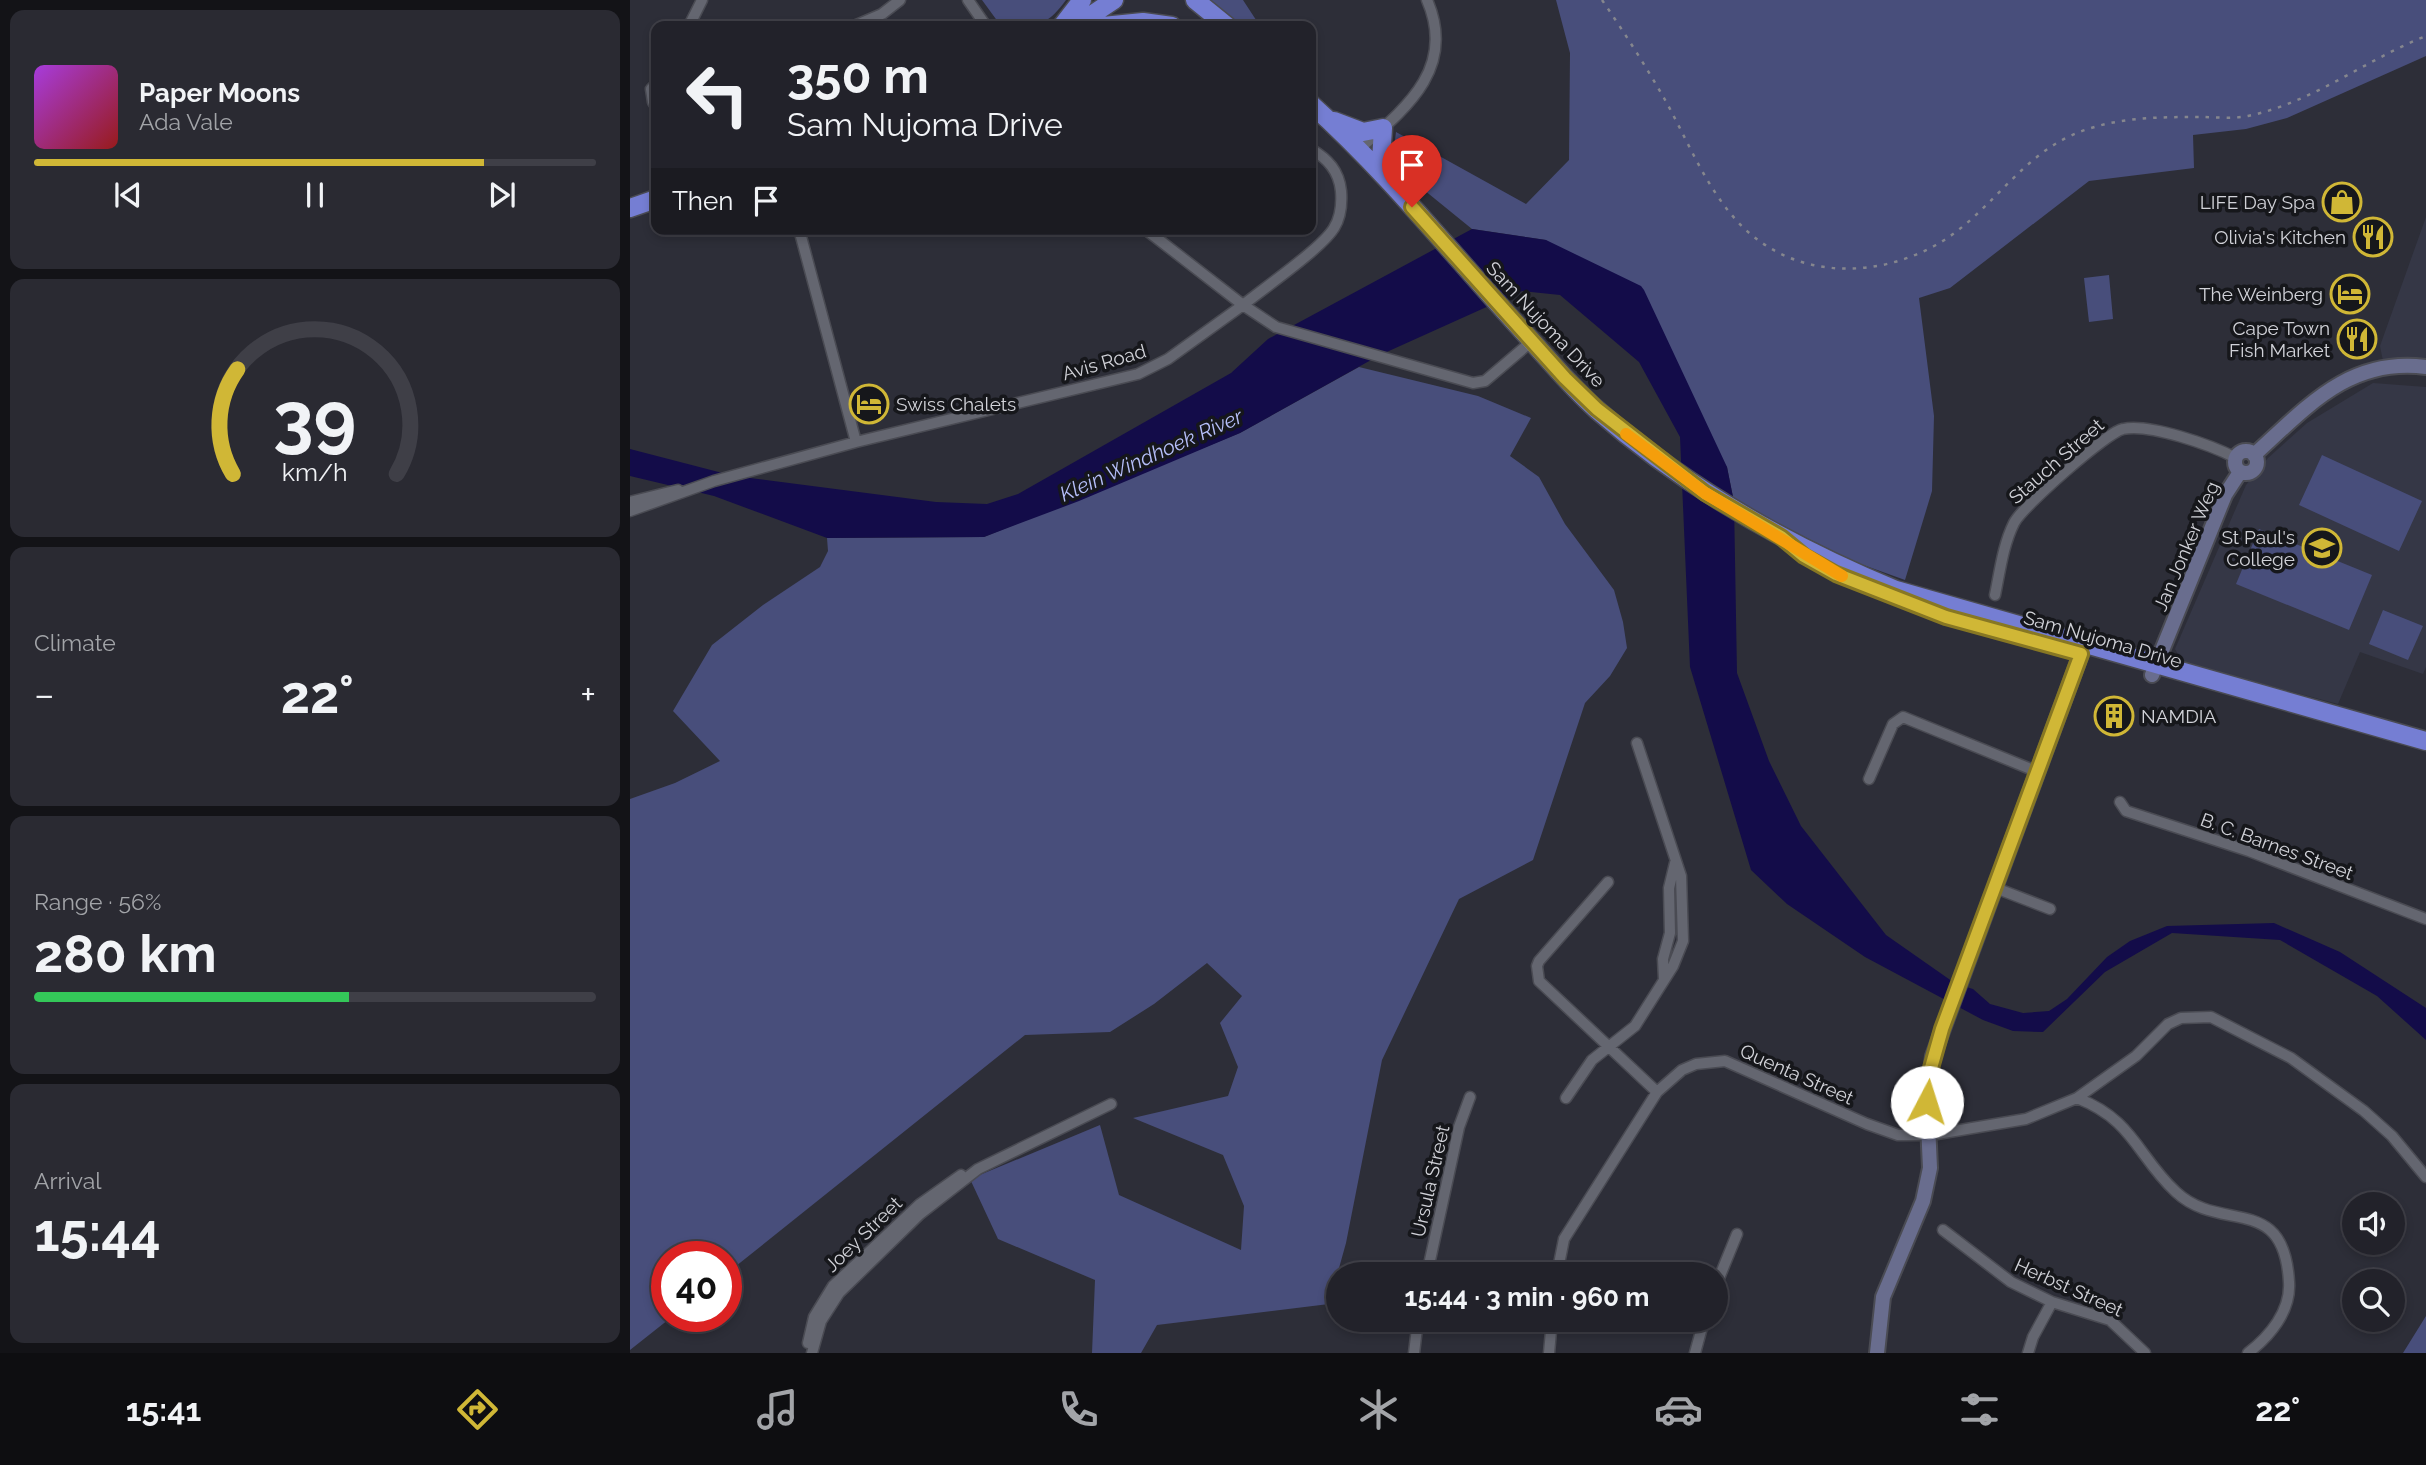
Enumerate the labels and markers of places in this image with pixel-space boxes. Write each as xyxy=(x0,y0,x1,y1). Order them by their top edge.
pin xyxy=(1382,135,1442,207)
shop icon: LIFE Day Spa xyxy=(2321,181,2363,223)
place label: LIFE Day Spa xyxy=(2200,191,2315,213)
restaurant icon: Olivia's Kitchen xyxy=(2352,216,2394,258)
place label: Olivia's Kitchen xyxy=(2214,226,2346,248)
hotel icon: The Weinberg xyxy=(2329,273,2371,315)
place label: The Weinberg xyxy=(2199,283,2323,305)
place label: Cape Town Fish Market xyxy=(2229,317,2331,361)
restaurant icon: Cape Town Fish Market xyxy=(2336,318,2378,360)
hotel icon: Swiss Chalets xyxy=(848,383,890,425)
place label: Swiss Chalets xyxy=(896,393,1016,415)
place label: St Paul's College xyxy=(2221,526,2295,570)
school or university icon: St Paul's College xyxy=(2301,527,2343,569)
building icon: NAMDIA xyxy=(2093,695,2135,737)
place label: NAMDIA xyxy=(2141,705,2216,727)

